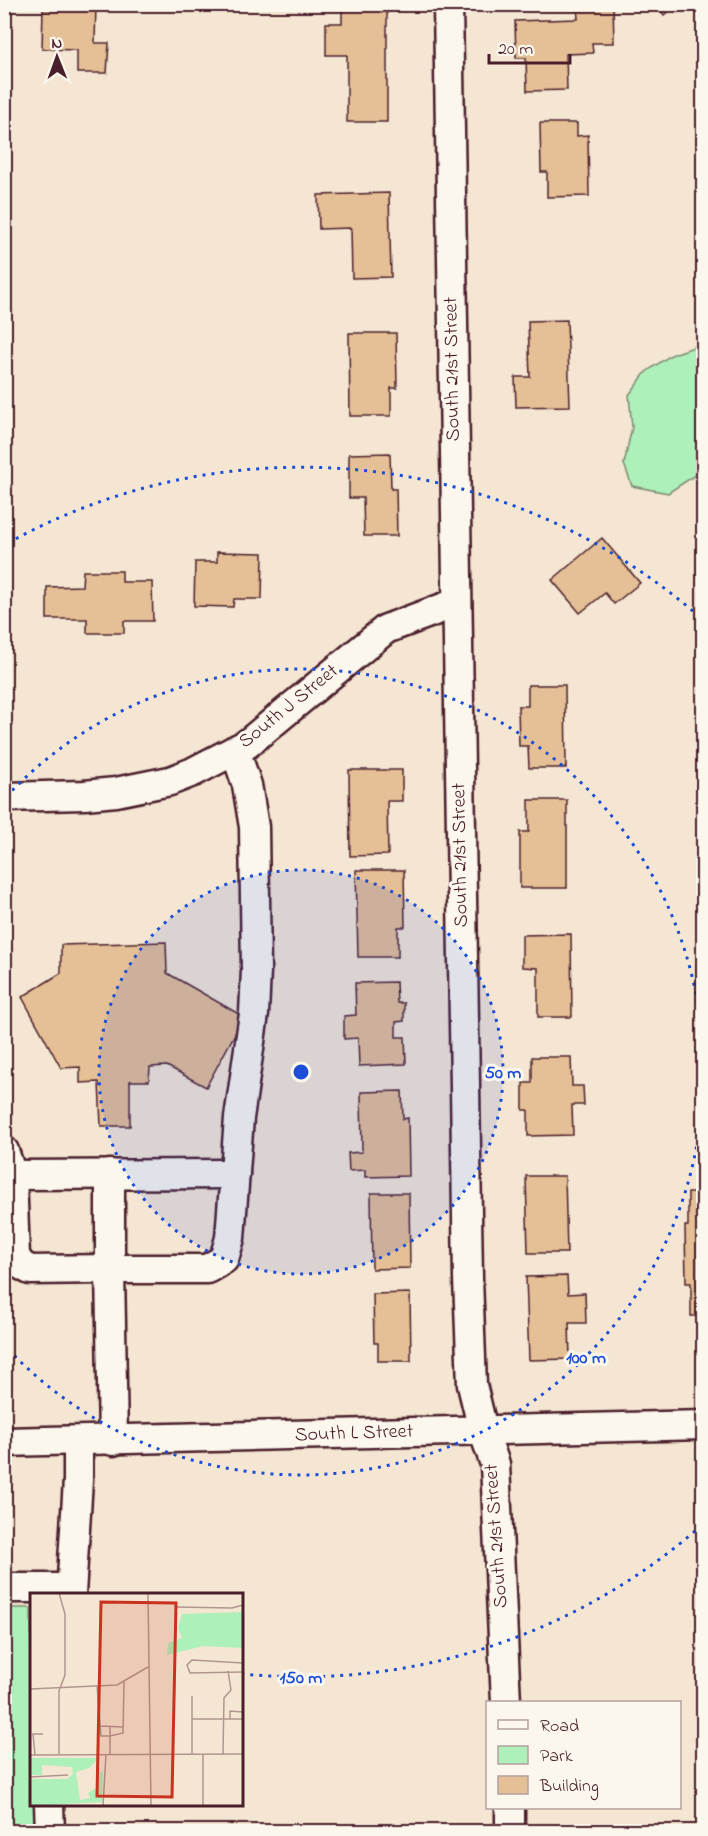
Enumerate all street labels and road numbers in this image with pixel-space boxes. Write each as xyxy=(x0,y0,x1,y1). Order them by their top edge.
street label: South 21st Street xyxy=(437,296,469,441)
street label: South J Street xyxy=(233,657,345,756)
street label: South 21st Street xyxy=(445,782,477,927)
street label: South L Street xyxy=(294,1417,414,1451)
street label: South 21st Street xyxy=(477,1463,517,1609)

